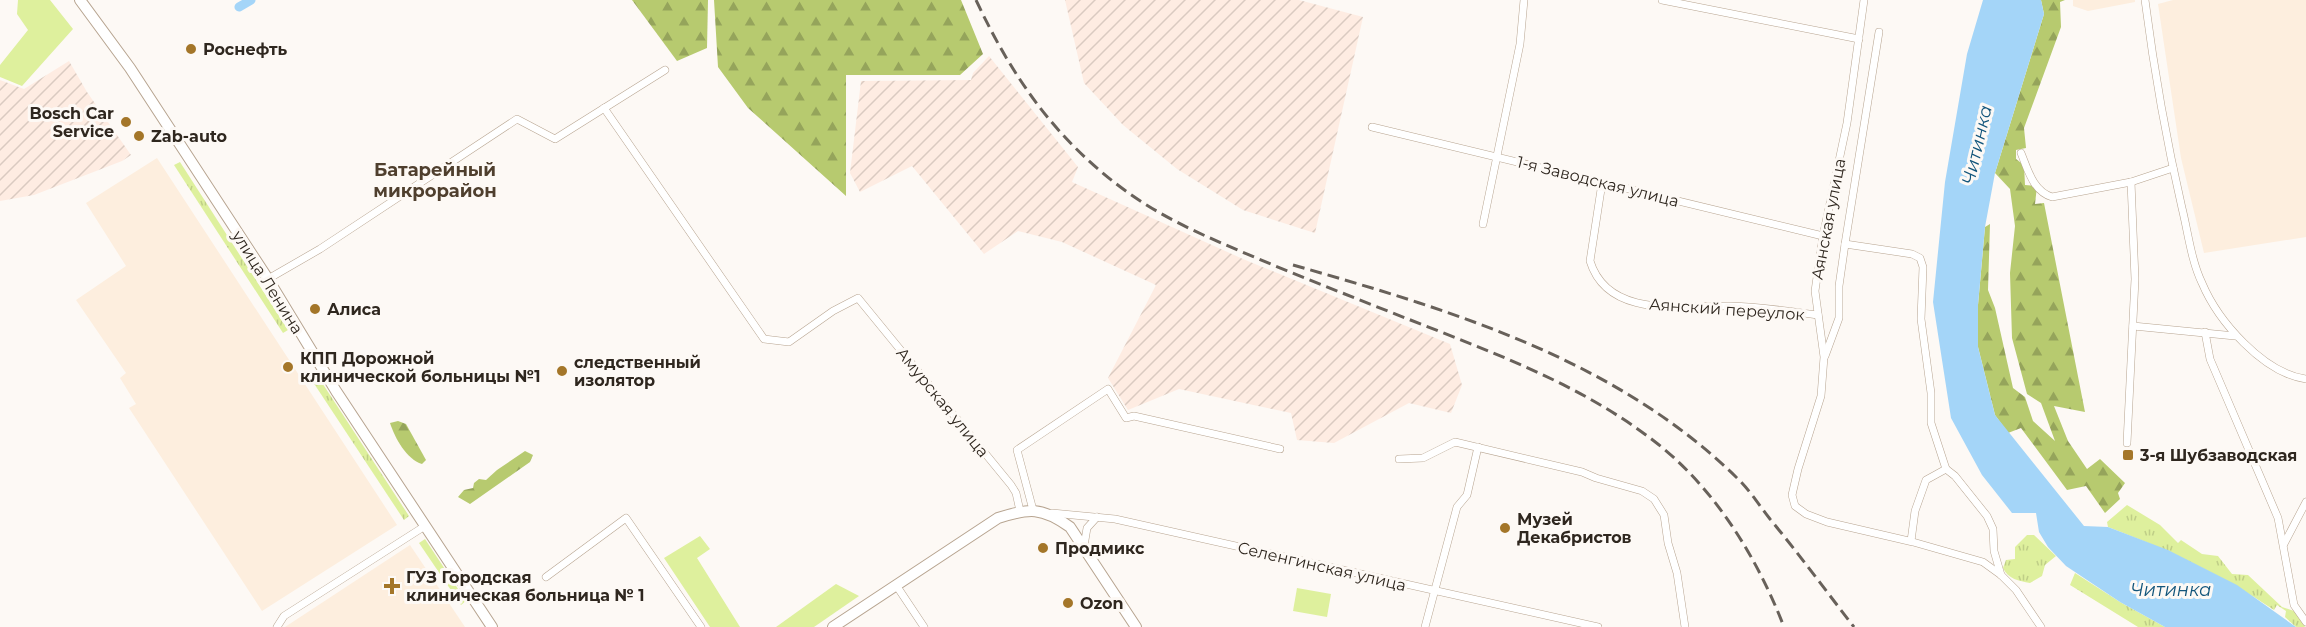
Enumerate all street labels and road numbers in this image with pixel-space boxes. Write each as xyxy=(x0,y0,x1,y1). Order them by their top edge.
street label: 1-я Заводская улица xyxy=(1515,152,1681,211)
street label: Аянская улица xyxy=(1807,157,1850,281)
street label: улица Ленина xyxy=(228,226,307,338)
street label: Аянский переулок xyxy=(1649,295,1806,324)
street label: Амурская улица xyxy=(893,344,993,461)
street label: Селенгинская улица xyxy=(1236,538,1408,595)

